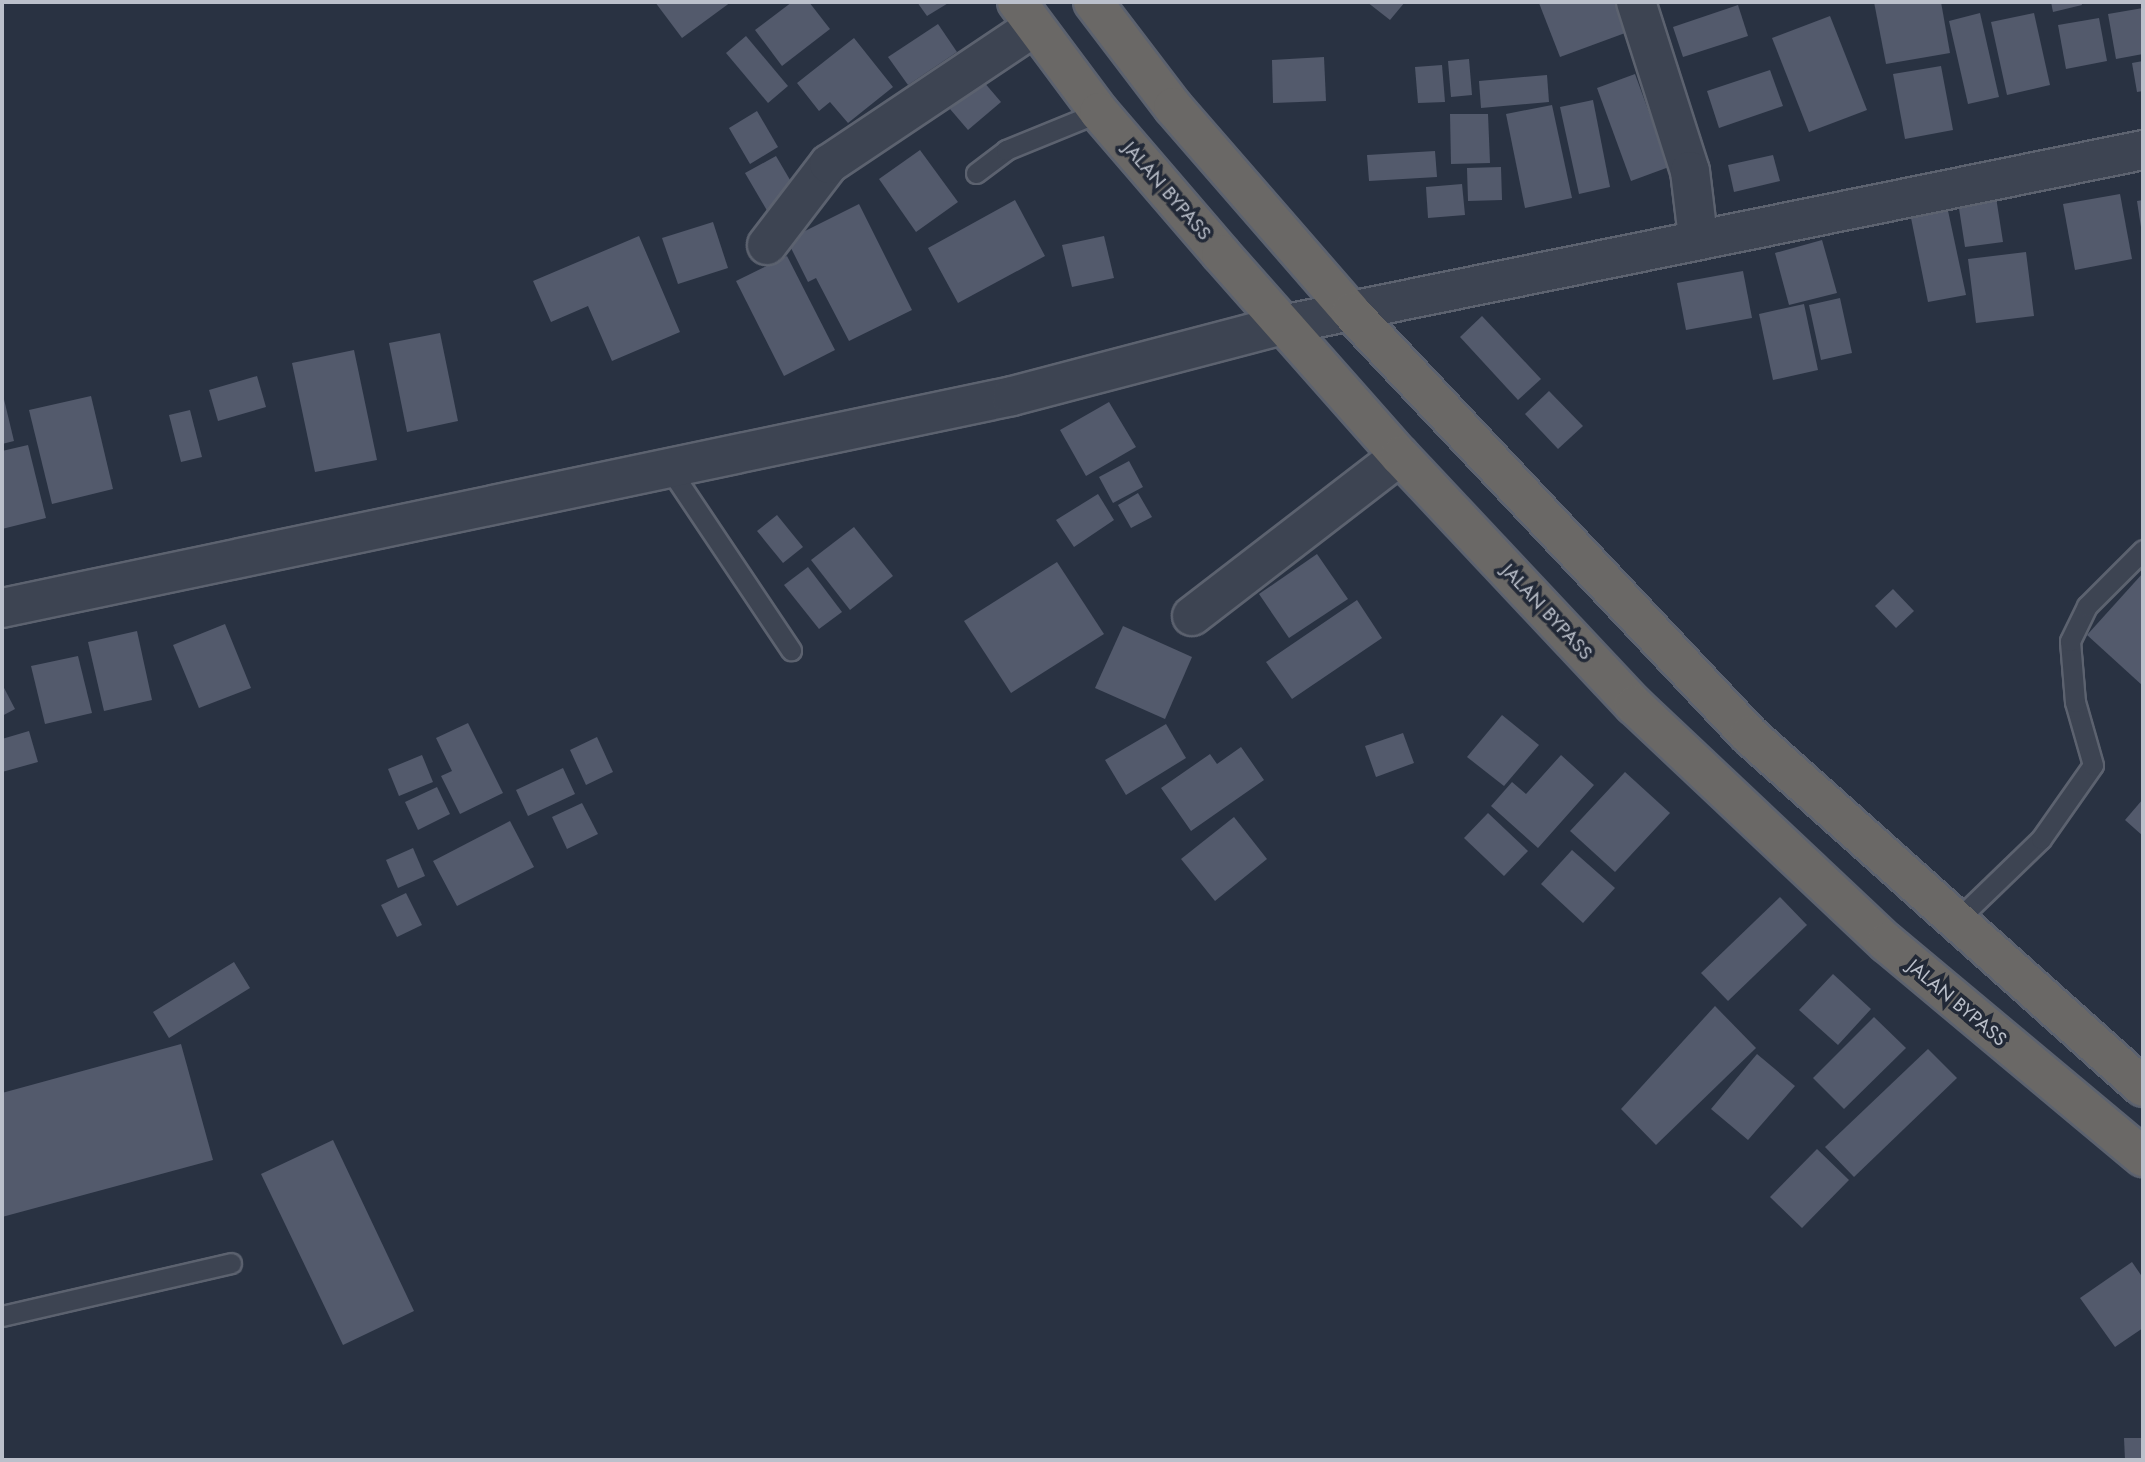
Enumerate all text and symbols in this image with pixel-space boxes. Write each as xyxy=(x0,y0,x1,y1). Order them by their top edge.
street label: JALAN BYPASS xyxy=(1118,137,1216,245)
street label: JALAN BYPASS xyxy=(1497,559,1597,665)
street label: JALAN BYPASS xyxy=(1903,955,2011,1051)

